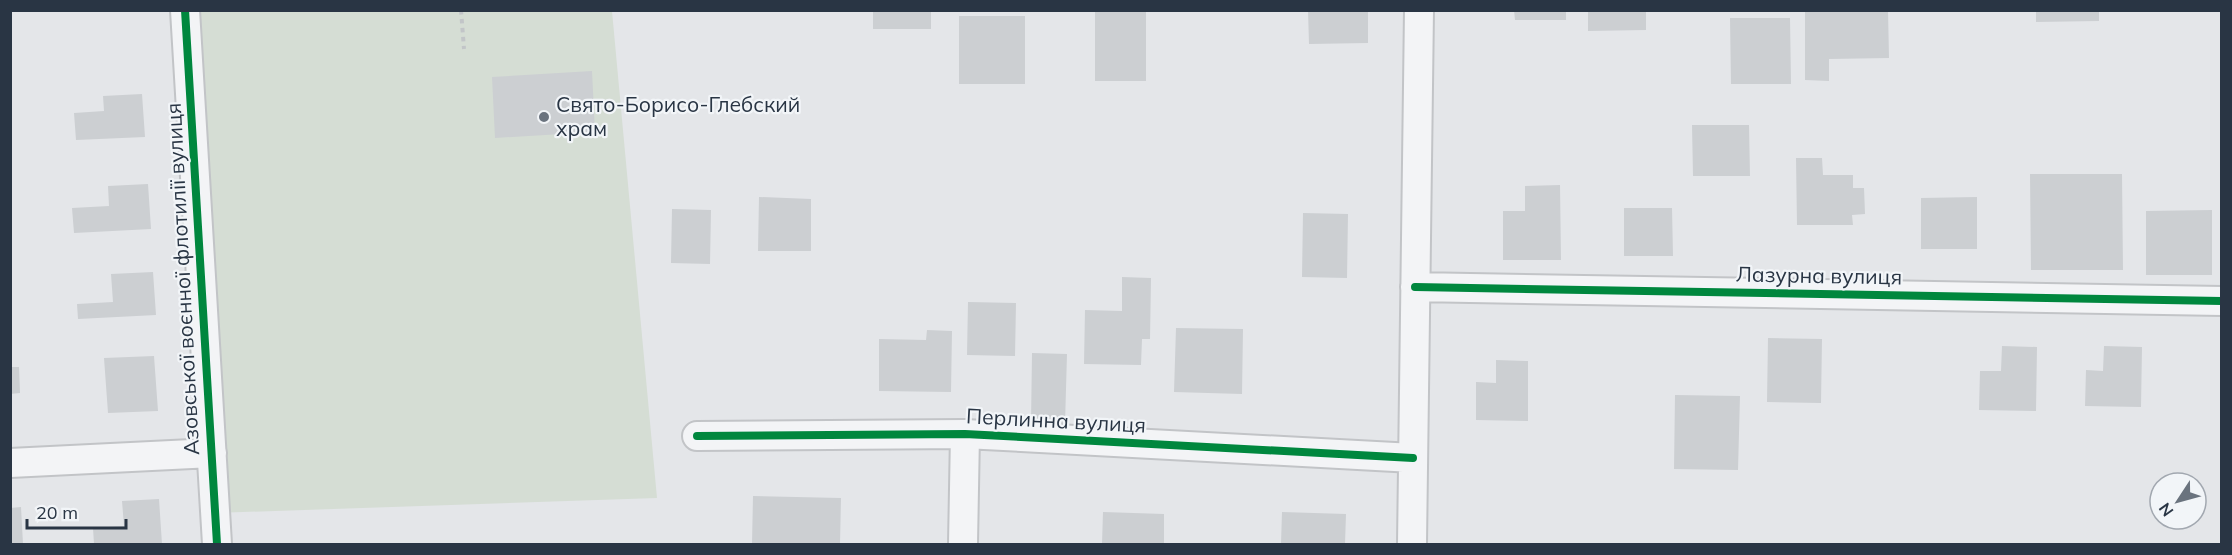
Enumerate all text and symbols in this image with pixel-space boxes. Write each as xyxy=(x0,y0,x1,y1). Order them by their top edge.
place label: Свято-Борисо-Глебский храм xyxy=(556,91,800,141)
street label: Азовської воєнної флотилії вулиця xyxy=(160,102,204,456)
marker: Свято-Борисо-Глебский храм xyxy=(537,110,551,124)
street label: Лазурна вулиця xyxy=(1736,261,1902,289)
street label: Перлинна вулиця xyxy=(965,402,1147,438)
north arrow xyxy=(2148,471,2208,531)
scale bar xyxy=(27,492,126,530)
text: N xyxy=(2154,499,2178,521)
text: 20 m xyxy=(36,501,78,524)

